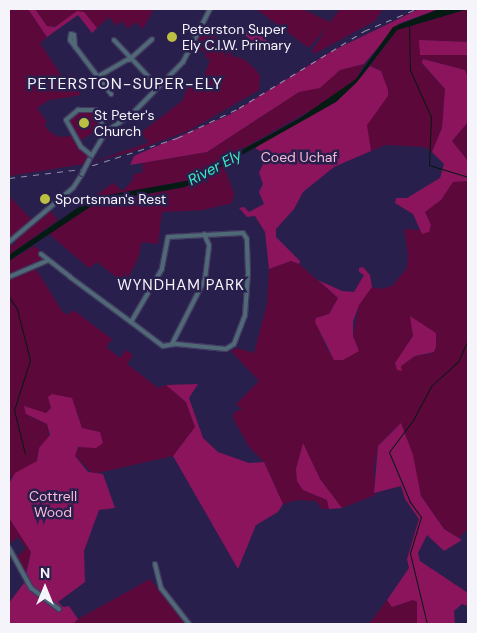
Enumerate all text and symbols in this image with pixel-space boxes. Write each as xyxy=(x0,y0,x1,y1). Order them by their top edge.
place label: Peterston Super Ely C.I.W. Primary xyxy=(182,21,291,54)
marker: Peterston Super Ely C.I.W. Primary xyxy=(166,31,178,43)
district label: PETERSTON-SUPER-ELY xyxy=(25,74,225,94)
place label: St Peter's Church xyxy=(94,107,154,140)
marker: St Peter's Church xyxy=(78,117,90,129)
water label: River Ely xyxy=(185,146,245,190)
park label: Coed Uchaf xyxy=(261,149,337,165)
place label: Sportsman's Rest xyxy=(55,191,166,207)
marker: Sportsman's Rest xyxy=(39,193,51,205)
district label: WYNDHAM PARK xyxy=(116,277,246,295)
park label: Cottrell Wood xyxy=(29,488,77,520)
north arrow xyxy=(20,563,70,613)
text: N xyxy=(40,564,50,582)

